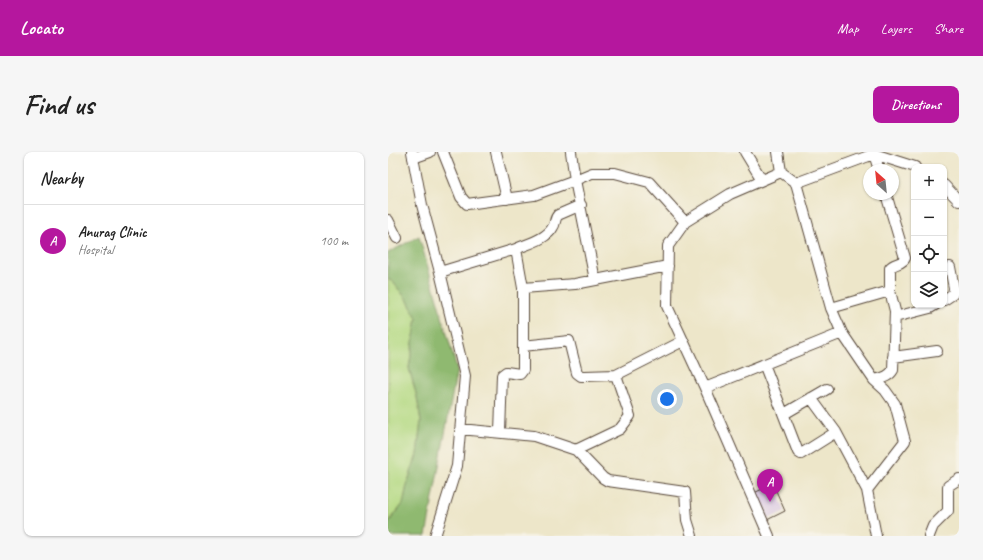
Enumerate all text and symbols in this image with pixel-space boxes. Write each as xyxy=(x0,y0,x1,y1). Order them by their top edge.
text: Locato xyxy=(20,16,63,40)
text: Map xyxy=(837,20,859,37)
text: Layers xyxy=(881,20,912,37)
text: Share xyxy=(934,20,963,37)
button: Directions xyxy=(873,86,959,123)
text: Find us xyxy=(24,87,94,122)
north arrow xyxy=(863,164,899,200)
map controls xyxy=(911,164,947,308)
button: + xyxy=(911,164,947,200)
text: Nearby xyxy=(40,168,83,189)
button: − xyxy=(911,200,947,236)
text: Anurag Clinic xyxy=(78,223,147,242)
text: A xyxy=(50,233,56,249)
text: 100 m xyxy=(320,233,348,249)
button: locate xyxy=(911,236,947,272)
text: Hospital xyxy=(78,242,114,258)
button: layers xyxy=(911,272,947,308)
your location xyxy=(657,389,677,409)
pin: A xyxy=(757,469,783,502)

